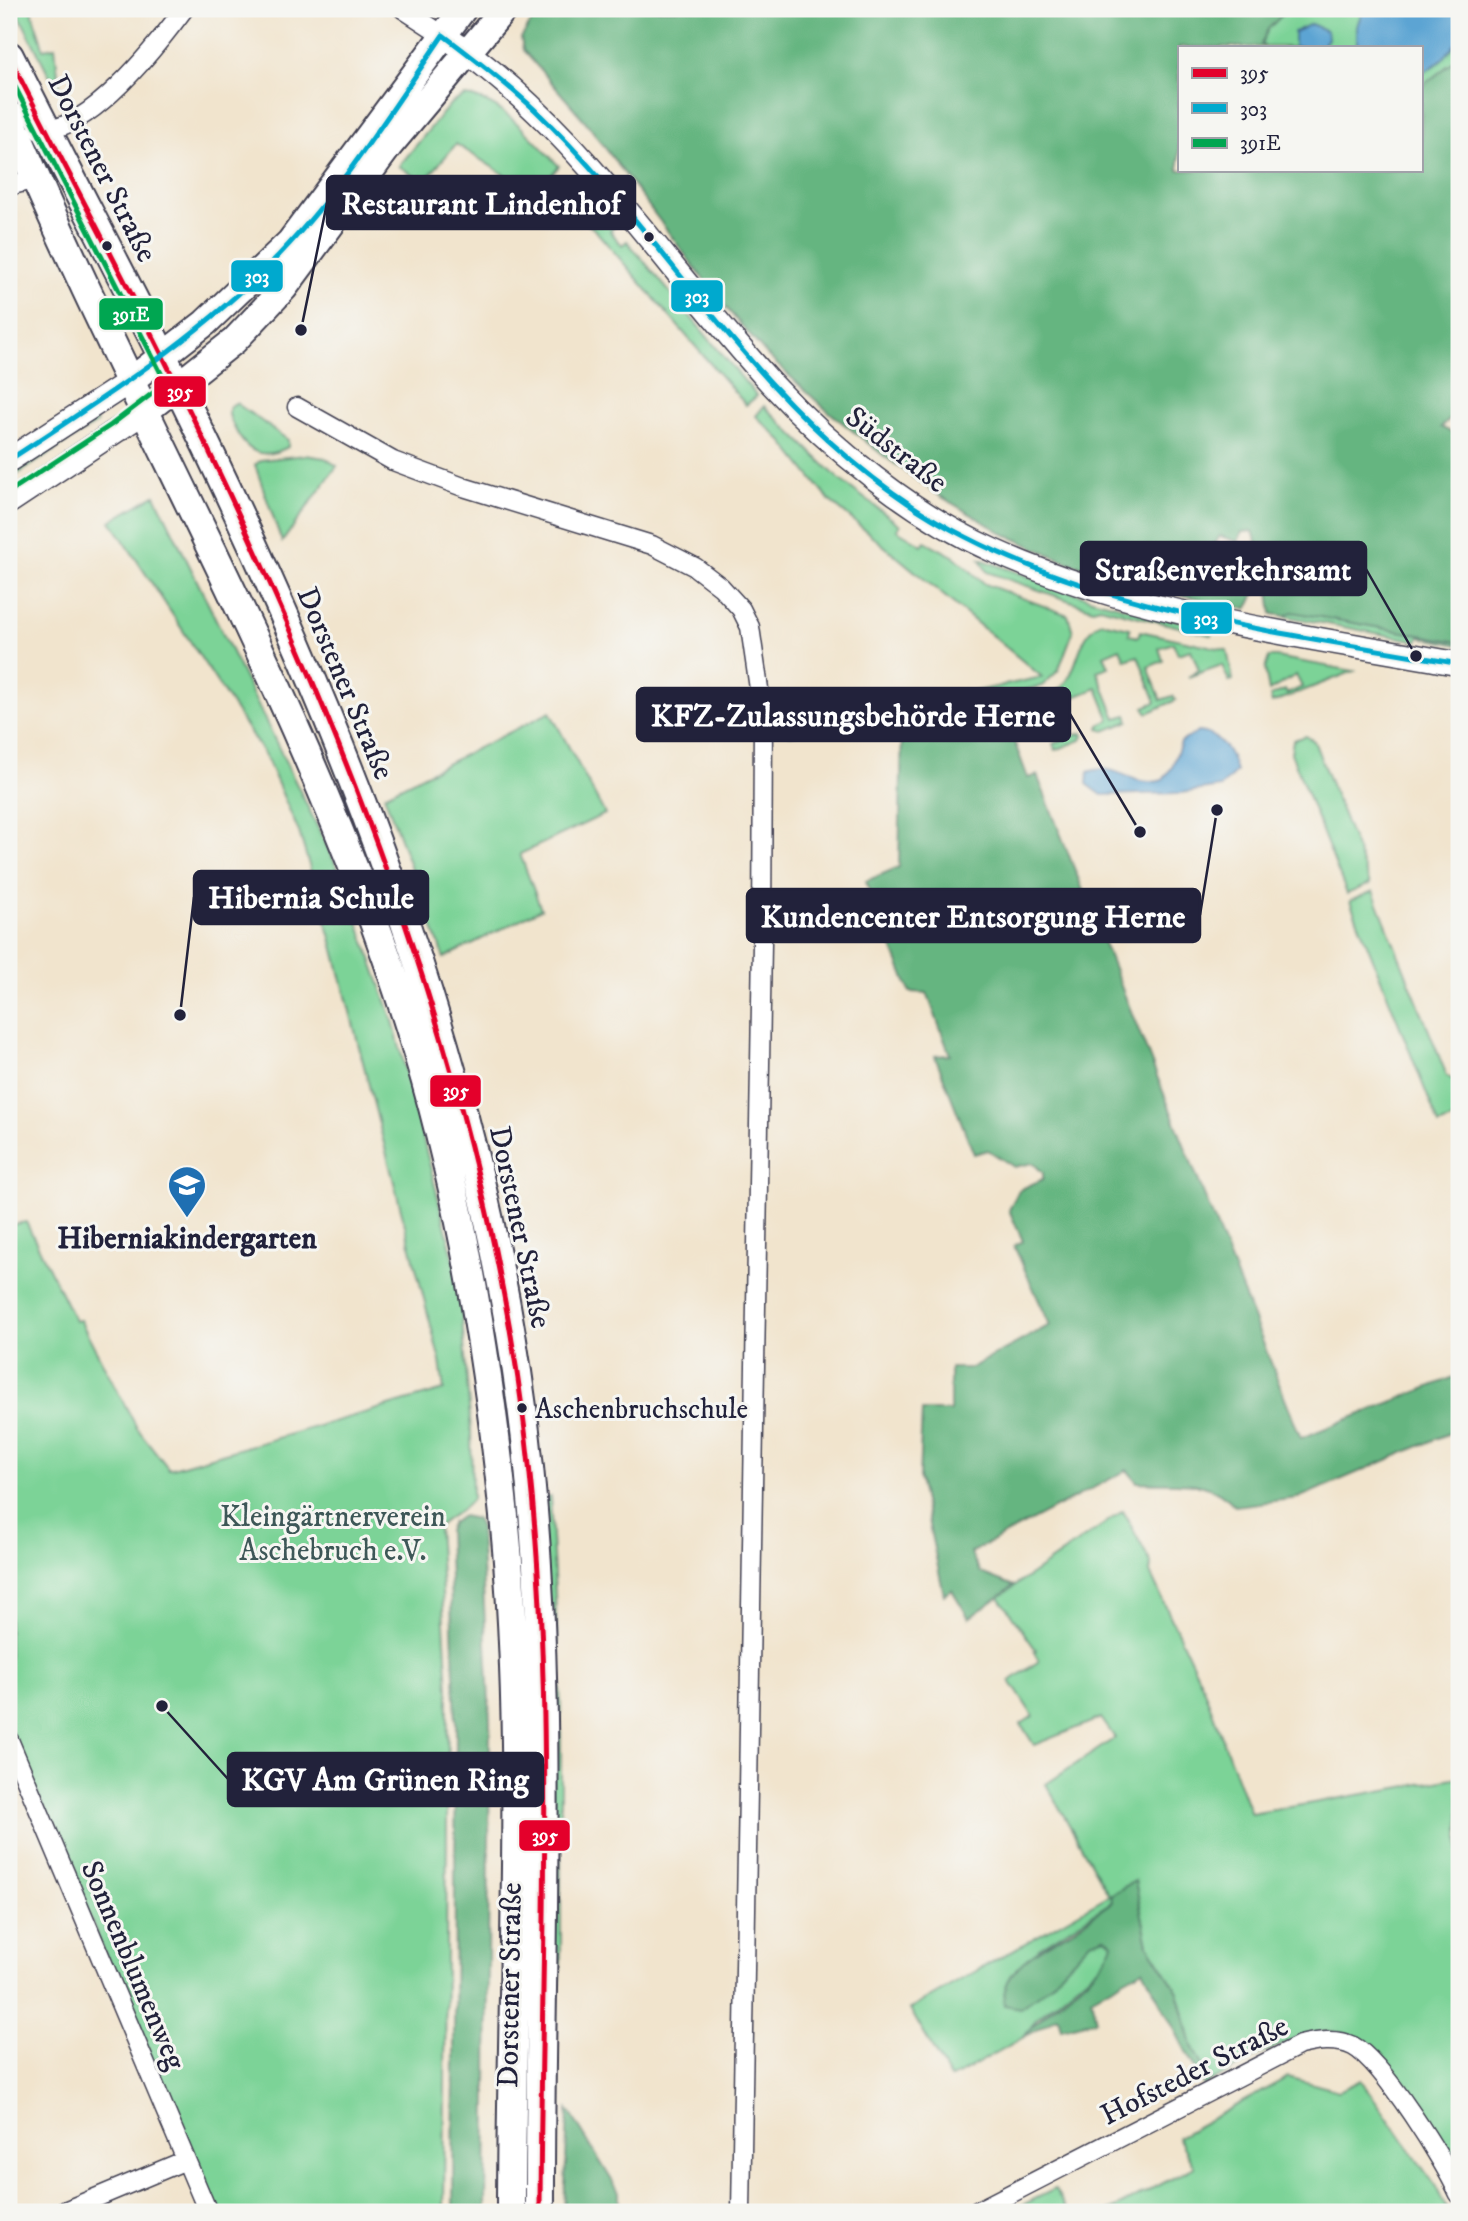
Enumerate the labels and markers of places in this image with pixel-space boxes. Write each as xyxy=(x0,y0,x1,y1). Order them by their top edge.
callout: Restaurant Lindenhof xyxy=(327,176,635,229)
unlabelled marker xyxy=(642,230,656,244)
unlabelled marker xyxy=(100,239,114,253)
callout: Straßenverkehrsamt xyxy=(1081,542,1366,595)
callout: KFZ-Zulassungsbehörde Herne xyxy=(637,688,1070,741)
callout: Hibernia Schule xyxy=(194,871,428,924)
callout: Kundencenter Entsorgung Herne xyxy=(747,889,1200,942)
school or university icon: Hiberniakindergarten xyxy=(166,1164,208,1219)
place label: Hiberniakindergarten xyxy=(57,1221,317,1258)
place label: Aschenbruchschule xyxy=(535,1392,748,1427)
marker: Aschenbruchschule xyxy=(515,1401,529,1415)
callout: KGV Am Grünen Ring xyxy=(228,1753,543,1806)

